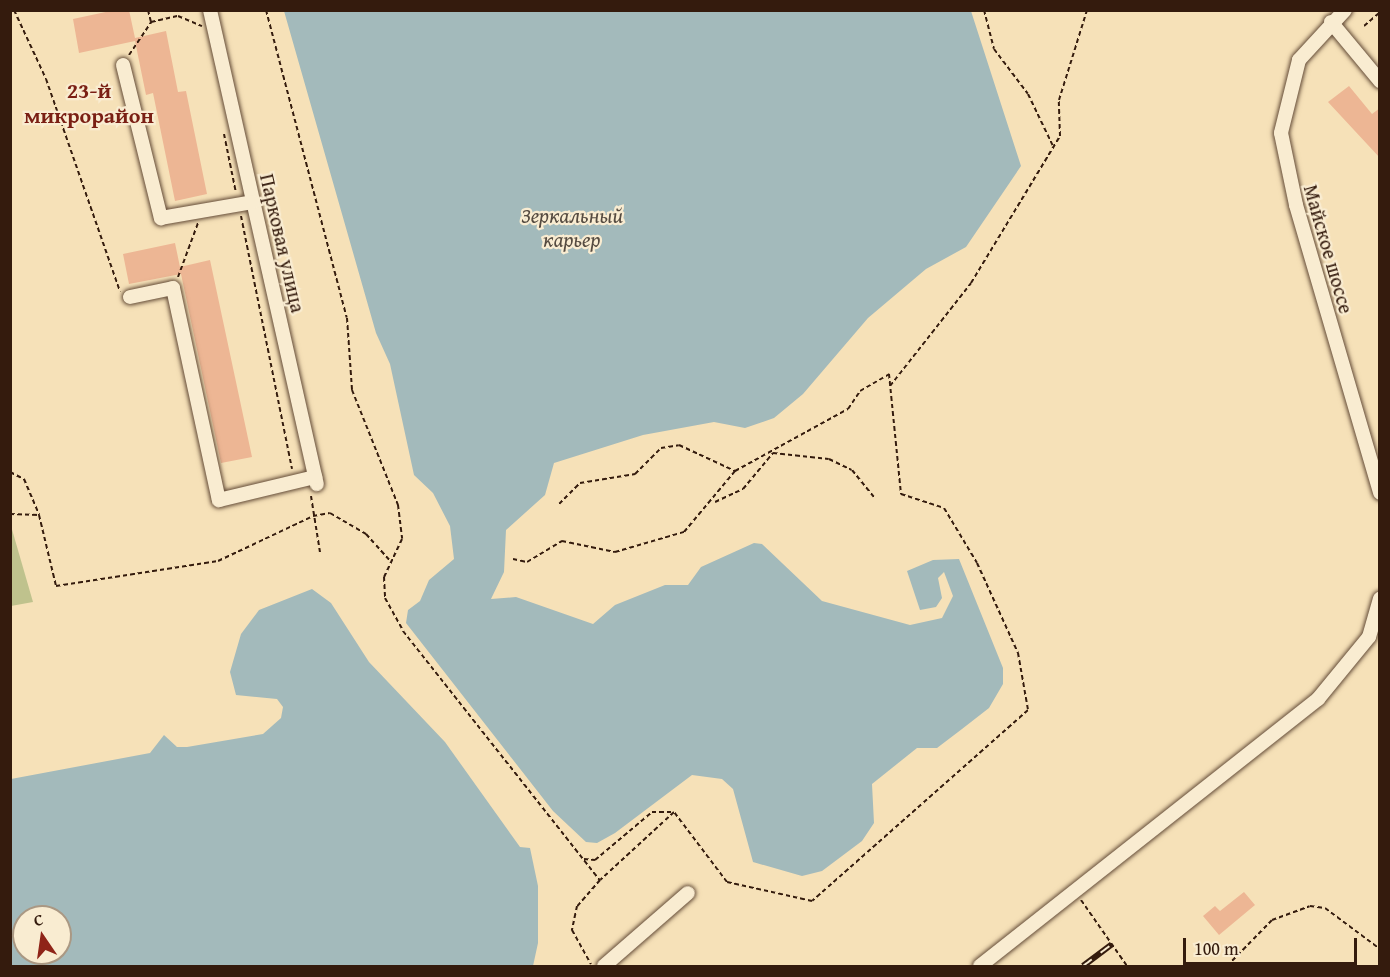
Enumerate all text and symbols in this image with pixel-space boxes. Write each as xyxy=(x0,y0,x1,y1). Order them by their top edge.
district label: 23-й микрорайон xyxy=(24,77,154,128)
street label: Парковая улица xyxy=(255,171,311,315)
street label: Майское шоссе xyxy=(1299,182,1359,316)
water label: Зеркальный карьер xyxy=(521,203,623,253)
north arrow xyxy=(12,905,72,965)
text: С xyxy=(31,907,46,932)
scale bar xyxy=(1186,926,1360,964)
text: 100 m xyxy=(1194,935,1239,962)

